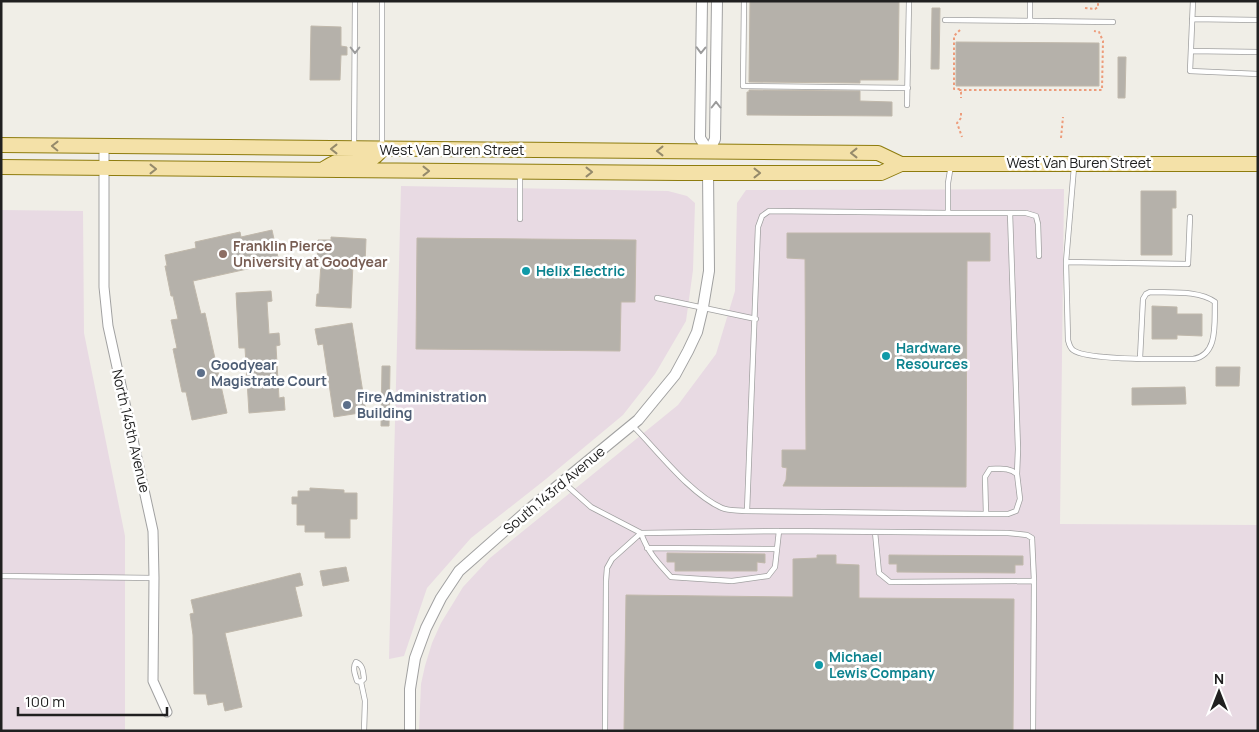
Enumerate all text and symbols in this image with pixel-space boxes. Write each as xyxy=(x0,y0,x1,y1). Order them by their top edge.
one-way arrow xyxy=(350,46,360,54)
one-way arrow xyxy=(696,46,706,54)
one-way arrow xyxy=(711,100,721,108)
street label: West Van Buren Street xyxy=(380,140,525,159)
one-way arrow xyxy=(51,141,59,151)
one-way arrow xyxy=(329,144,337,154)
one-way arrow xyxy=(656,146,664,156)
one-way arrow xyxy=(850,148,858,158)
street label: West Van Buren Street xyxy=(1007,153,1152,172)
one-way arrow xyxy=(149,164,157,174)
one-way arrow xyxy=(422,166,430,176)
one-way arrow xyxy=(585,167,593,177)
one-way arrow xyxy=(753,168,761,178)
place label: Franklin Pierce University at Goodyear xyxy=(233,236,388,271)
marker: Franklin Pierce University at Goodyear xyxy=(217,248,229,260)
place label: Helix Electric xyxy=(536,261,625,280)
marker: Helix Electric xyxy=(520,265,532,277)
place label: Hardware Resources xyxy=(896,338,968,373)
marker: Hardware Resources xyxy=(880,350,892,362)
place label: Goodyear Magistrate Court xyxy=(211,355,327,390)
street label: North 145th Avenue xyxy=(108,367,155,494)
marker: Goodyear Magistrate Court xyxy=(195,367,207,379)
place label: Fire Administration Building xyxy=(357,387,487,422)
marker: Fire Administration Building xyxy=(341,399,353,411)
street label: South 143rd Avenue xyxy=(499,441,609,538)
place label: Michael Lewis Company xyxy=(829,647,935,682)
marker: Michael Lewis Company xyxy=(813,659,825,671)
north arrow xyxy=(1194,667,1244,717)
text: N xyxy=(1214,669,1224,688)
scale bar xyxy=(18,684,166,716)
text: 100 m xyxy=(25,691,65,712)

